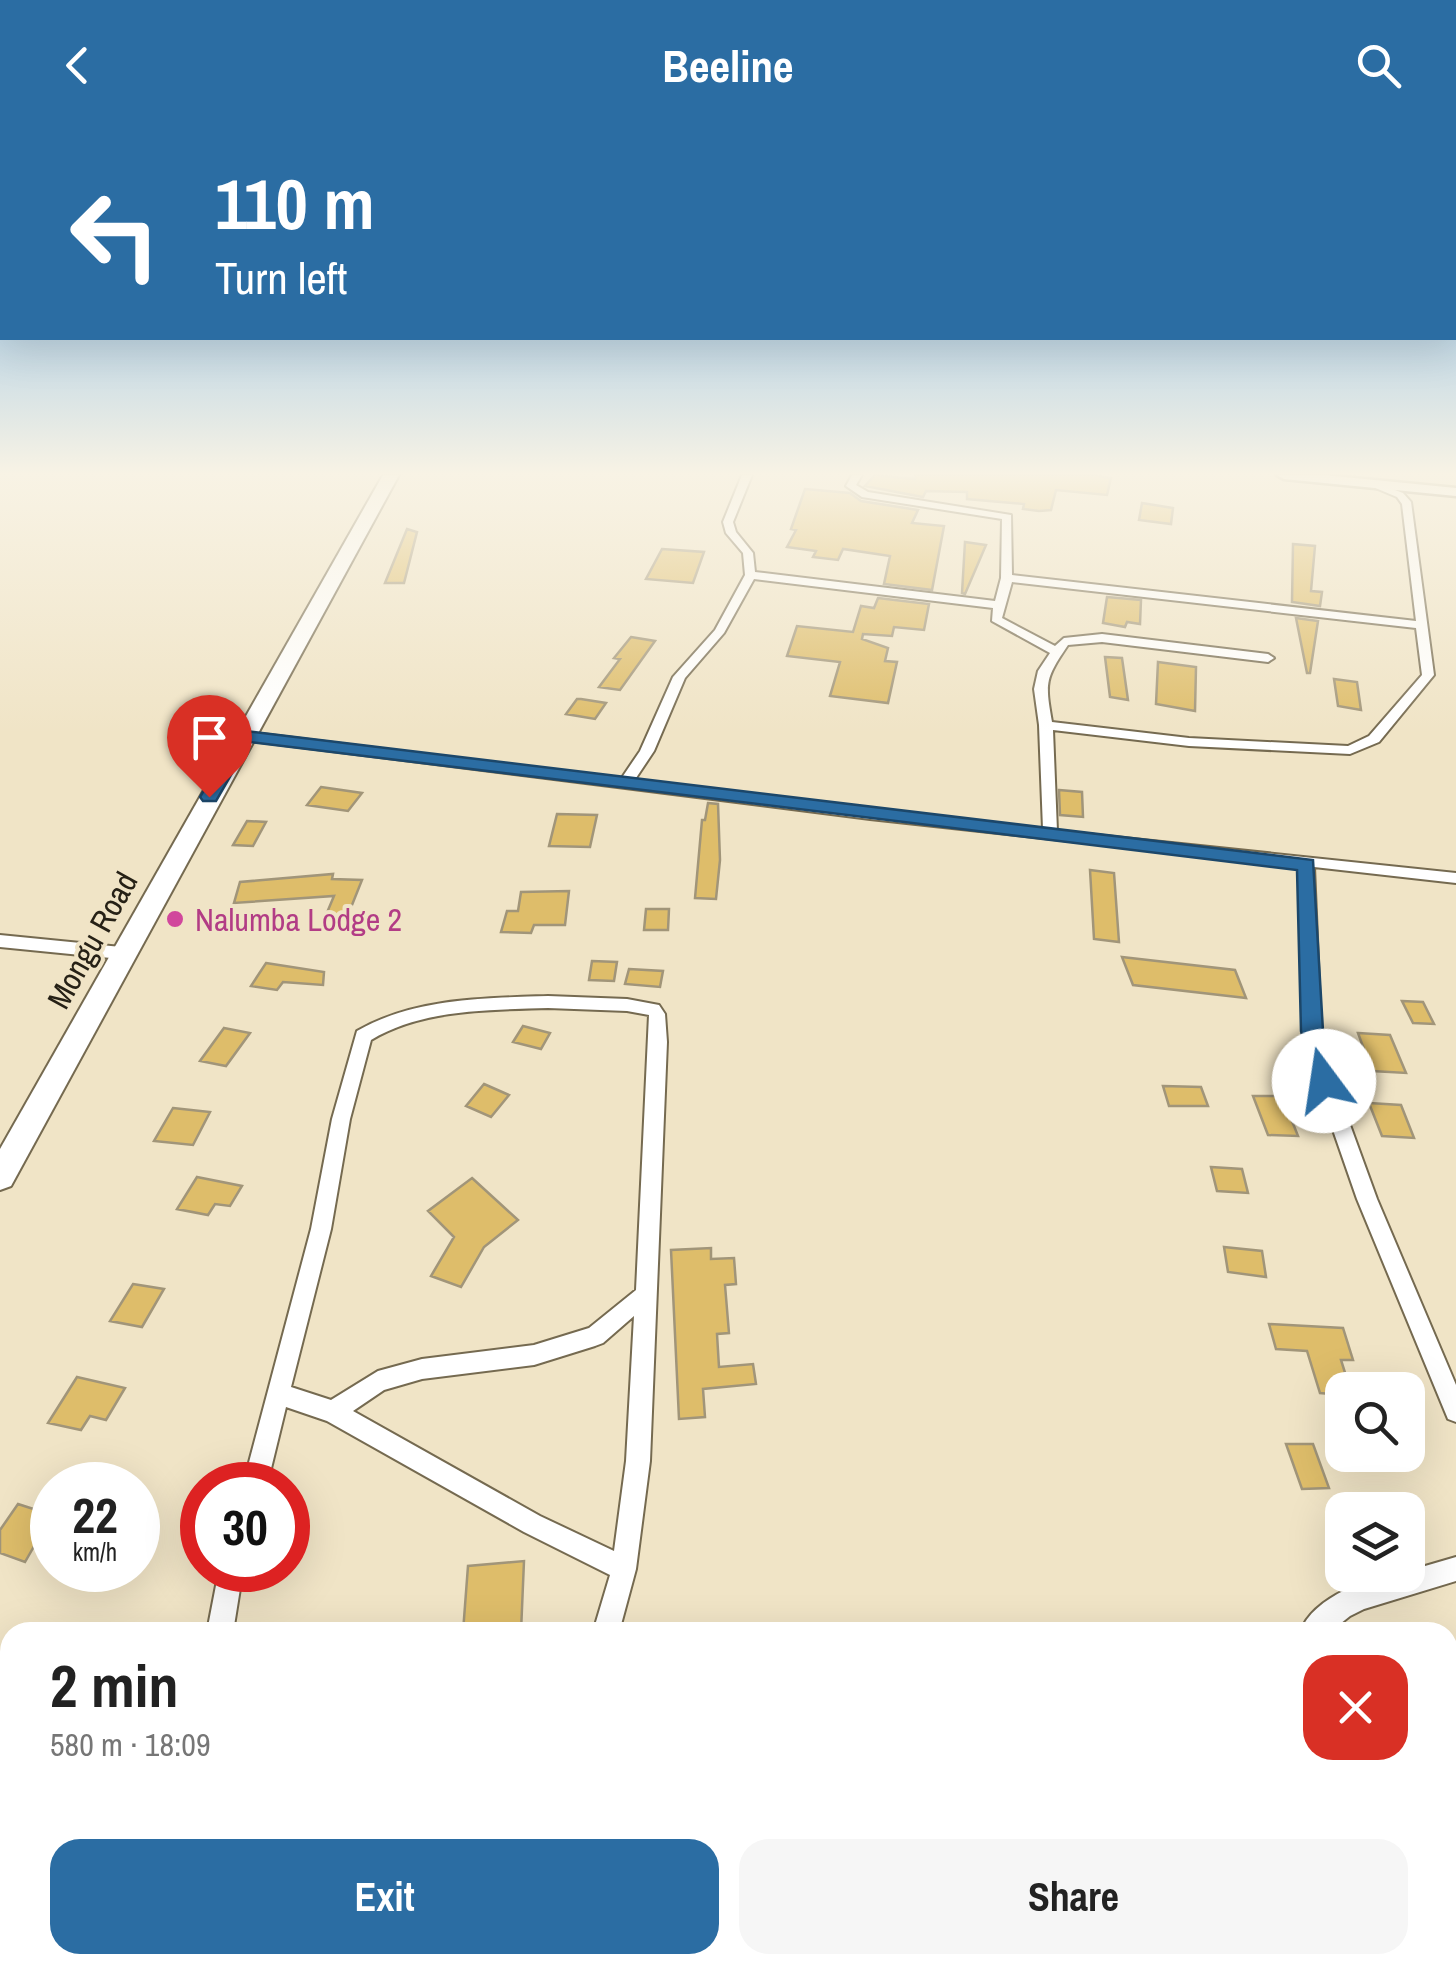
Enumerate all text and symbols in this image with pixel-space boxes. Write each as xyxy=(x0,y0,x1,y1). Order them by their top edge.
text: Beeline xyxy=(662,35,794,96)
icon: back xyxy=(50,38,105,93)
icon: search xyxy=(1351,38,1406,93)
text: 110 m xyxy=(215,157,375,251)
icon: left xyxy=(50,170,180,300)
text: Turn left xyxy=(215,247,347,308)
pin xyxy=(167,695,252,798)
icon: arrive xyxy=(182,710,237,765)
street label: Mongu Road xyxy=(37,864,147,1016)
place label: Nalumba Lodge 2 xyxy=(195,898,402,941)
marker: Nalumba Lodge 2 xyxy=(164,908,186,930)
position arrow xyxy=(1272,1029,1376,1133)
map controls xyxy=(1325,1372,1425,1592)
button: search xyxy=(1325,1372,1425,1472)
speed limit sign: 30 xyxy=(180,1462,310,1592)
text: 22 xyxy=(72,1481,118,1549)
button: layers xyxy=(1325,1492,1425,1592)
text: km/h xyxy=(73,1535,117,1569)
text: 2 min xyxy=(50,1645,179,1726)
button: close xyxy=(1303,1655,1408,1760)
text: 580 m · 18:09 xyxy=(50,1723,210,1766)
button: Exit xyxy=(50,1839,719,1954)
button: Share xyxy=(739,1839,1408,1954)

